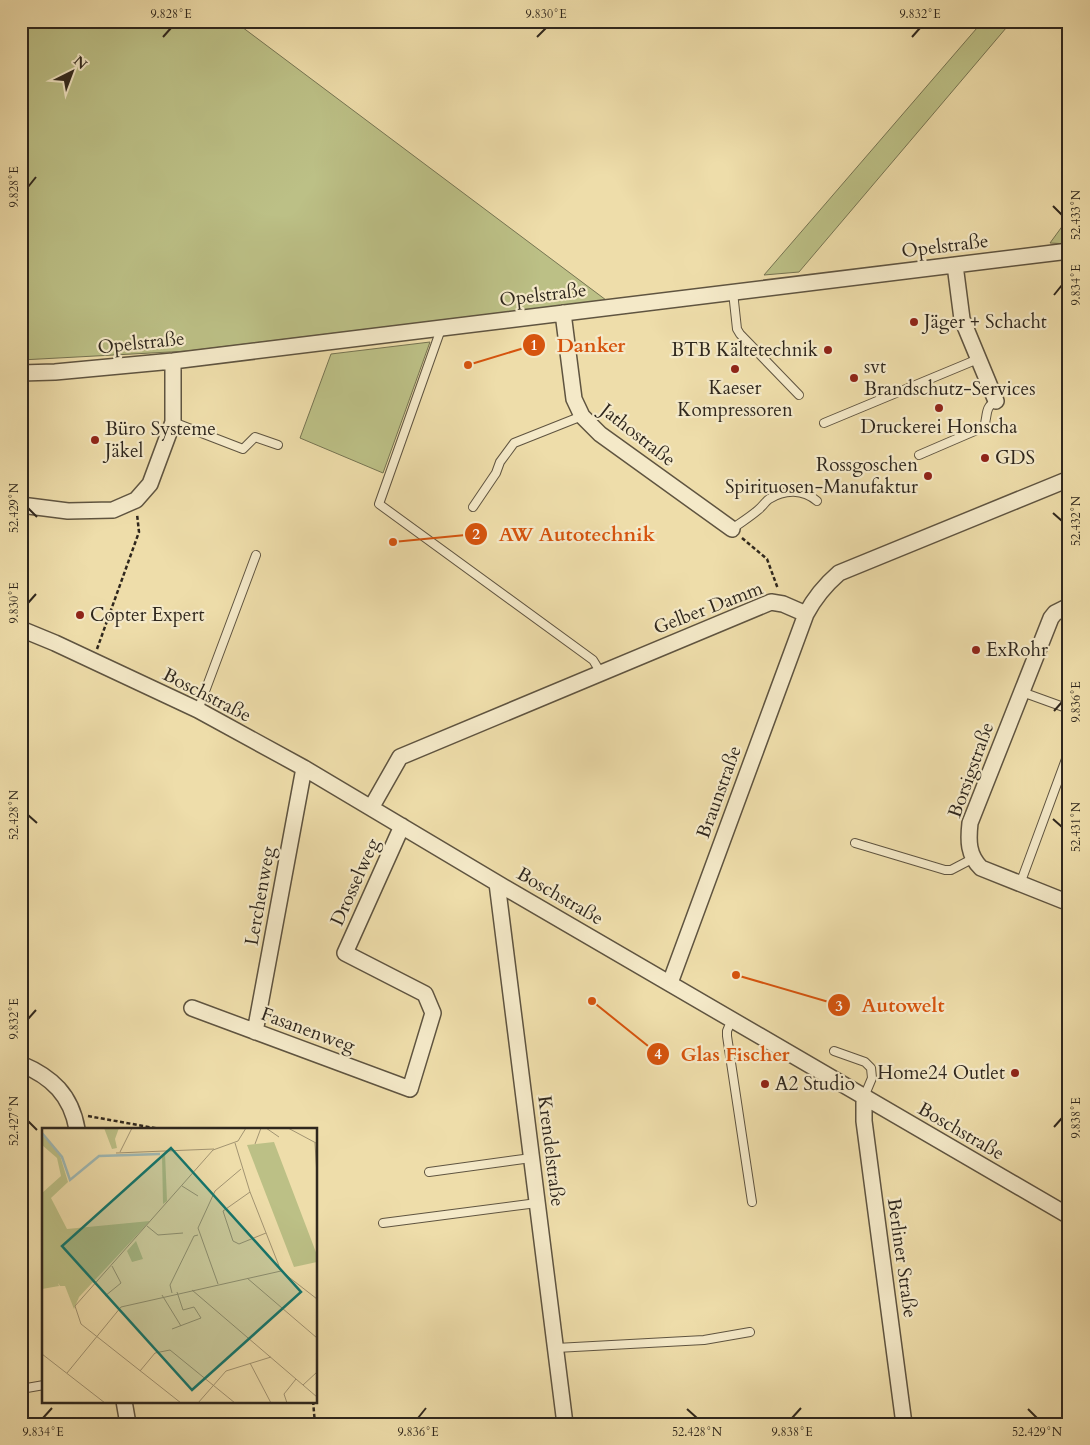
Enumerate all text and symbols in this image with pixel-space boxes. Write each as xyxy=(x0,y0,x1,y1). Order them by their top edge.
text: 9.828°E xyxy=(150,6,192,22)
text: 9.830°E xyxy=(525,6,567,22)
text: 9.832°E xyxy=(899,6,941,22)
north arrow xyxy=(48,48,98,98)
text: N xyxy=(69,52,91,74)
text: 9.828°E xyxy=(6,166,22,208)
text: 52.433°N xyxy=(1068,189,1084,240)
street label: Opelstraße xyxy=(900,228,990,264)
text: 9.834°E xyxy=(1068,264,1084,306)
street label: Opelstraße xyxy=(498,277,588,313)
place label: Jäger + Schacht xyxy=(921,309,1047,335)
marker: Jäger + Schacht xyxy=(908,316,920,328)
street label: Opelstraße xyxy=(96,326,186,360)
callout: Danker xyxy=(522,328,635,363)
text: Danker xyxy=(557,332,626,359)
text: 1 xyxy=(530,335,538,355)
place label: BTB Kältetechnik xyxy=(671,337,819,363)
marker: BTB Kältetechnik xyxy=(822,344,834,356)
place label: svt Brandschutz-Services xyxy=(864,354,1035,402)
marker: Kaeser Kompressoren xyxy=(729,363,741,375)
marker: svt Brandschutz-Services xyxy=(848,372,860,384)
place label: Kaeser Kompressoren xyxy=(677,375,793,423)
street label: Jathostraße xyxy=(593,396,681,473)
marker: Druckerei Honscha xyxy=(933,402,945,414)
place label: Druckerei Honscha xyxy=(861,414,1017,440)
place label: Büro Systeme Jäkel xyxy=(102,416,216,464)
marker: Büro Systeme Jäkel xyxy=(89,434,101,446)
place label: GDS xyxy=(995,445,1035,471)
place label: Rossgoschen Spirituosen-Manufaktur xyxy=(725,452,918,500)
marker: GDS xyxy=(979,452,991,464)
marker: Rossgoschen Spirituosen-Manufaktur xyxy=(922,470,934,482)
text: 52.429°N xyxy=(6,482,22,533)
text: 52.432°N xyxy=(1068,495,1084,546)
callout: AW Autotechnik xyxy=(464,516,665,551)
text: AW Autotechnik xyxy=(499,521,656,548)
text: 2 xyxy=(472,524,480,544)
street label: Gelber Damm xyxy=(650,575,767,641)
text: 9.830°E xyxy=(6,582,22,624)
place label: Copter Expert xyxy=(90,602,204,628)
marker: Copter Expert xyxy=(74,609,86,621)
place label: ExRohr xyxy=(986,637,1048,663)
marker: ExRohr xyxy=(970,644,982,656)
street label: Boschstraße xyxy=(158,662,256,728)
text: 9.836°E xyxy=(1068,681,1084,723)
street label: Borsigstraße xyxy=(942,719,1000,821)
street label: Braunstraße xyxy=(690,742,748,842)
text: 52.428°N xyxy=(6,789,22,840)
text: 52.431°N xyxy=(1068,801,1084,852)
street label: Drosselweg xyxy=(324,834,386,930)
street label: Lerchenweg xyxy=(239,844,282,948)
street label: Boschstraße xyxy=(512,861,608,931)
callout: Autowelt xyxy=(826,988,954,1023)
text: Autowelt xyxy=(862,992,944,1019)
text: 3 xyxy=(835,996,843,1016)
text: 9.832°E xyxy=(6,998,22,1040)
street label: Fasanenweg xyxy=(257,1001,359,1059)
callout: Glas Fischer xyxy=(646,1037,800,1072)
text: Glas Fischer xyxy=(680,1041,791,1068)
text: 4 xyxy=(654,1044,662,1064)
place label: Home24 Outlet xyxy=(877,1060,1005,1086)
marker: Home24 Outlet xyxy=(1009,1067,1021,1079)
place label: A2 Studio xyxy=(775,1071,855,1097)
marker: A2 Studio xyxy=(759,1078,771,1090)
street label: Krendelstraße xyxy=(531,1094,571,1208)
text: 52.427°N xyxy=(6,1095,22,1146)
street label: Boschstraße xyxy=(913,1096,1009,1166)
text: 9.838°E xyxy=(1068,1097,1084,1139)
inset map xyxy=(42,1128,318,1402)
street label: Berliner Straße xyxy=(881,1196,923,1320)
text: 9.834°E xyxy=(22,1424,64,1440)
text: 9.836°E xyxy=(397,1424,439,1440)
text: 52.428°N xyxy=(672,1424,723,1440)
text: 9.838°E xyxy=(771,1424,813,1440)
text: 52.429°N xyxy=(1012,1424,1063,1440)

